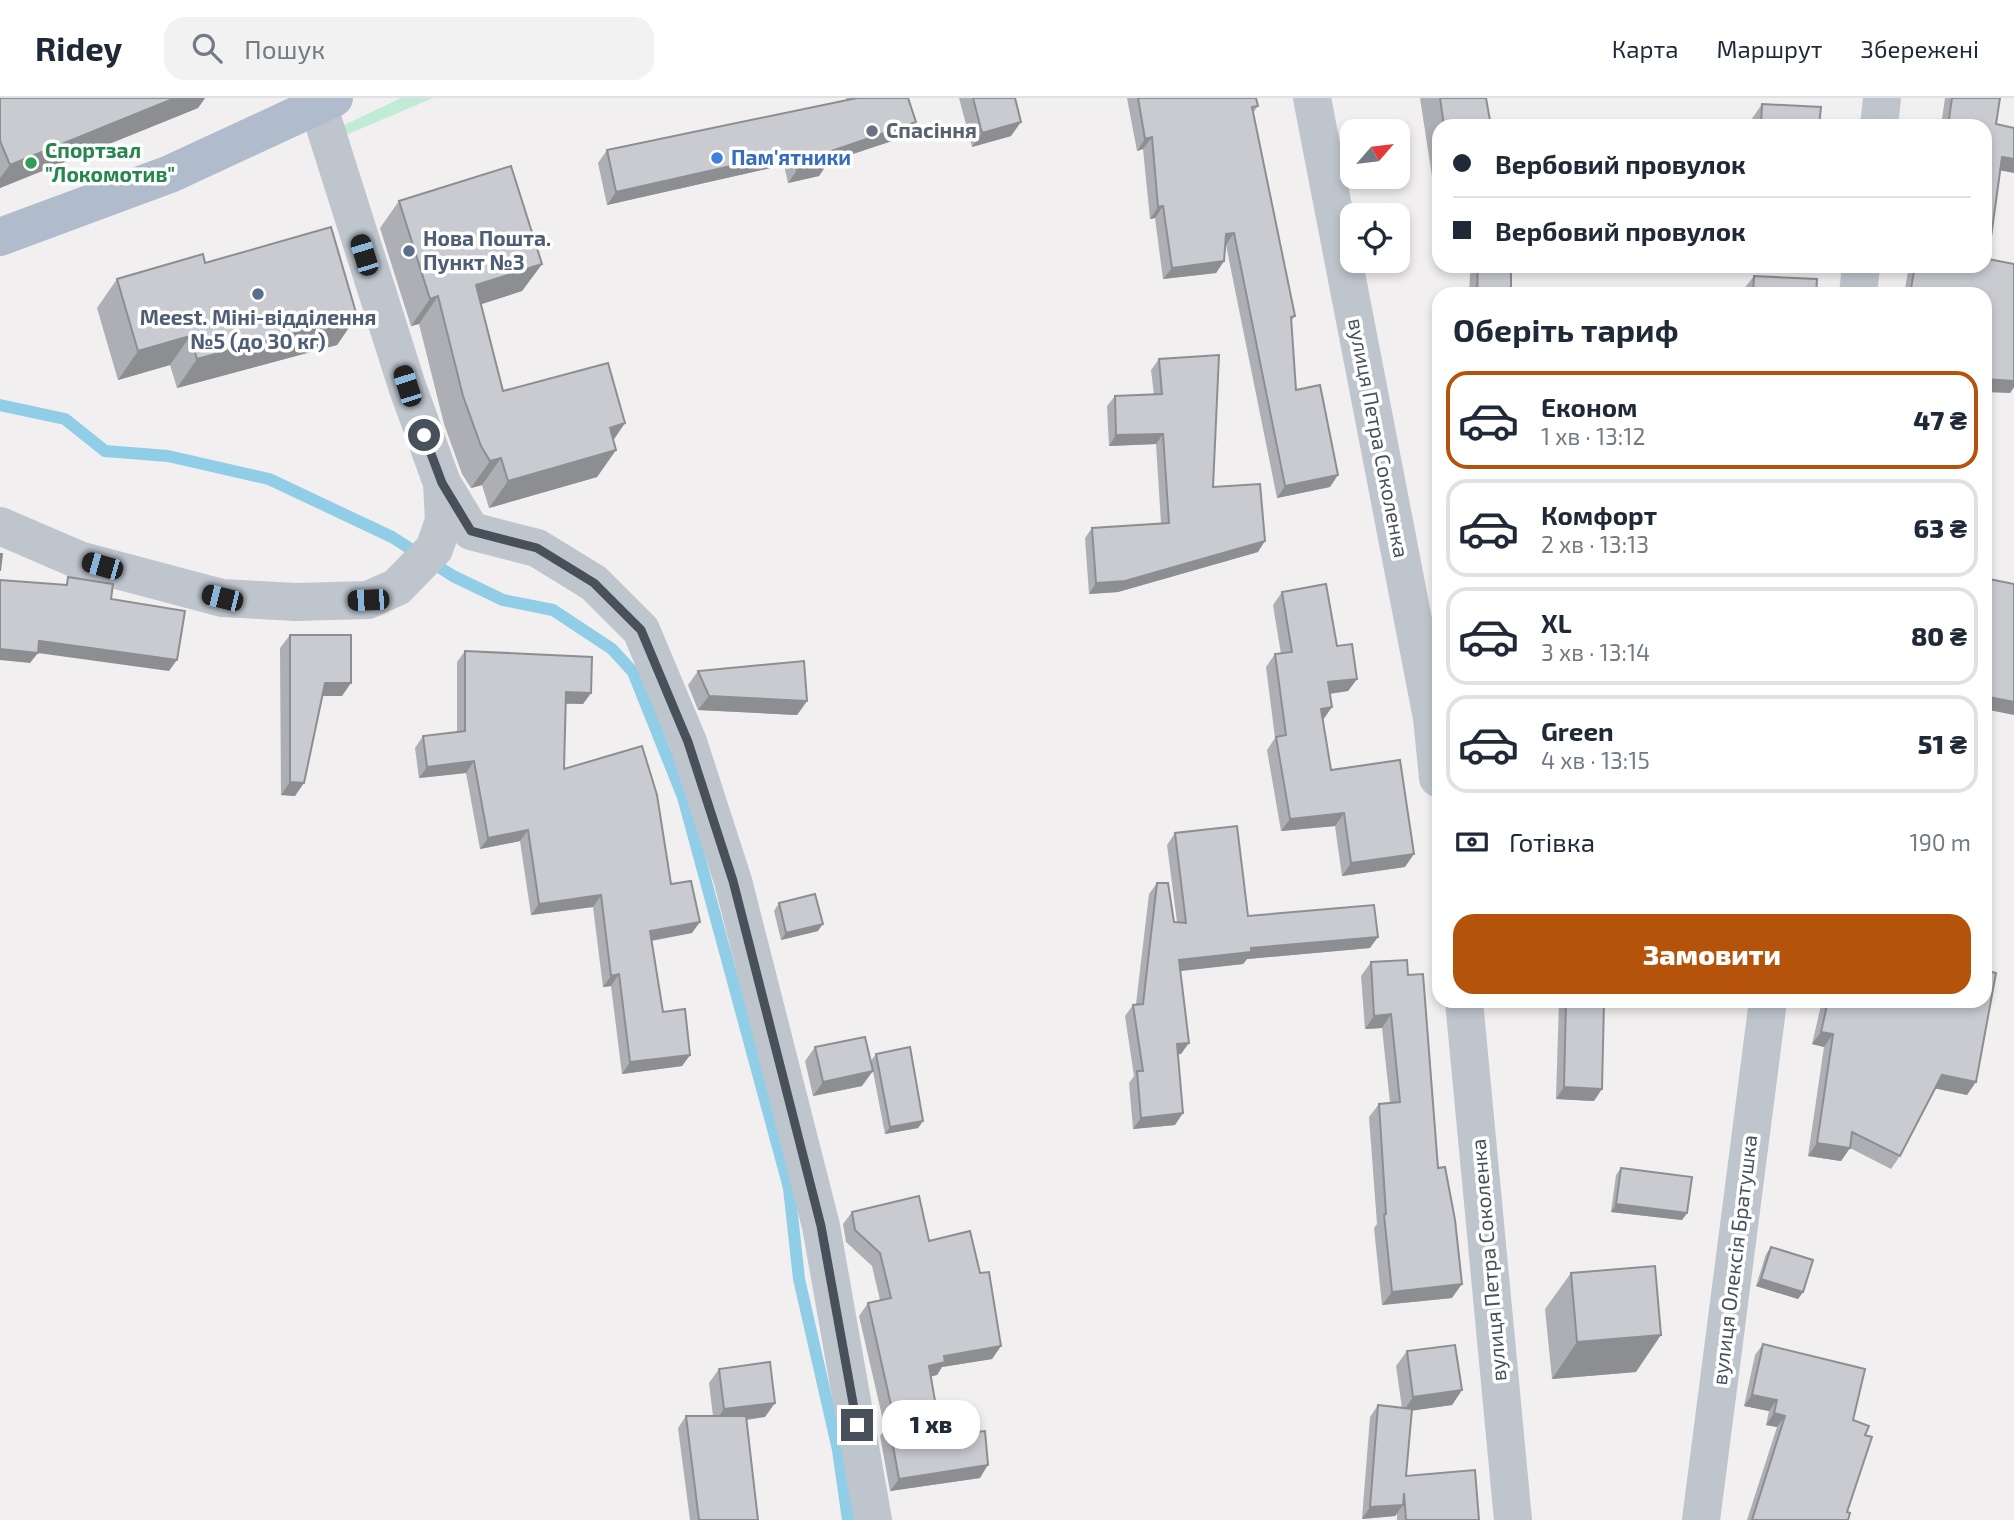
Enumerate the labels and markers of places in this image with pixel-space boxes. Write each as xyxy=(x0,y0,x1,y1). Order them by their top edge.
place label: Спасіння xyxy=(886,117,977,142)
marker: Спасіння xyxy=(864,123,880,139)
place label: Спортзал "Локомотив" xyxy=(45,137,175,186)
place label: Пам'ятники xyxy=(731,144,851,169)
marker: Пам'ятники xyxy=(709,150,725,166)
marker: Спортзал "Локомотив" xyxy=(23,155,39,171)
place label: Нова Пошта. Пункт №3 xyxy=(423,225,551,274)
marker: Нова Пошта. Пункт №3 xyxy=(401,243,417,259)
marker: Meest. Міні-відділення №5 (до 30 кг) xyxy=(250,286,266,302)
place label: Meest. Міні-відділення №5 (до 30 кг) xyxy=(140,304,376,353)

